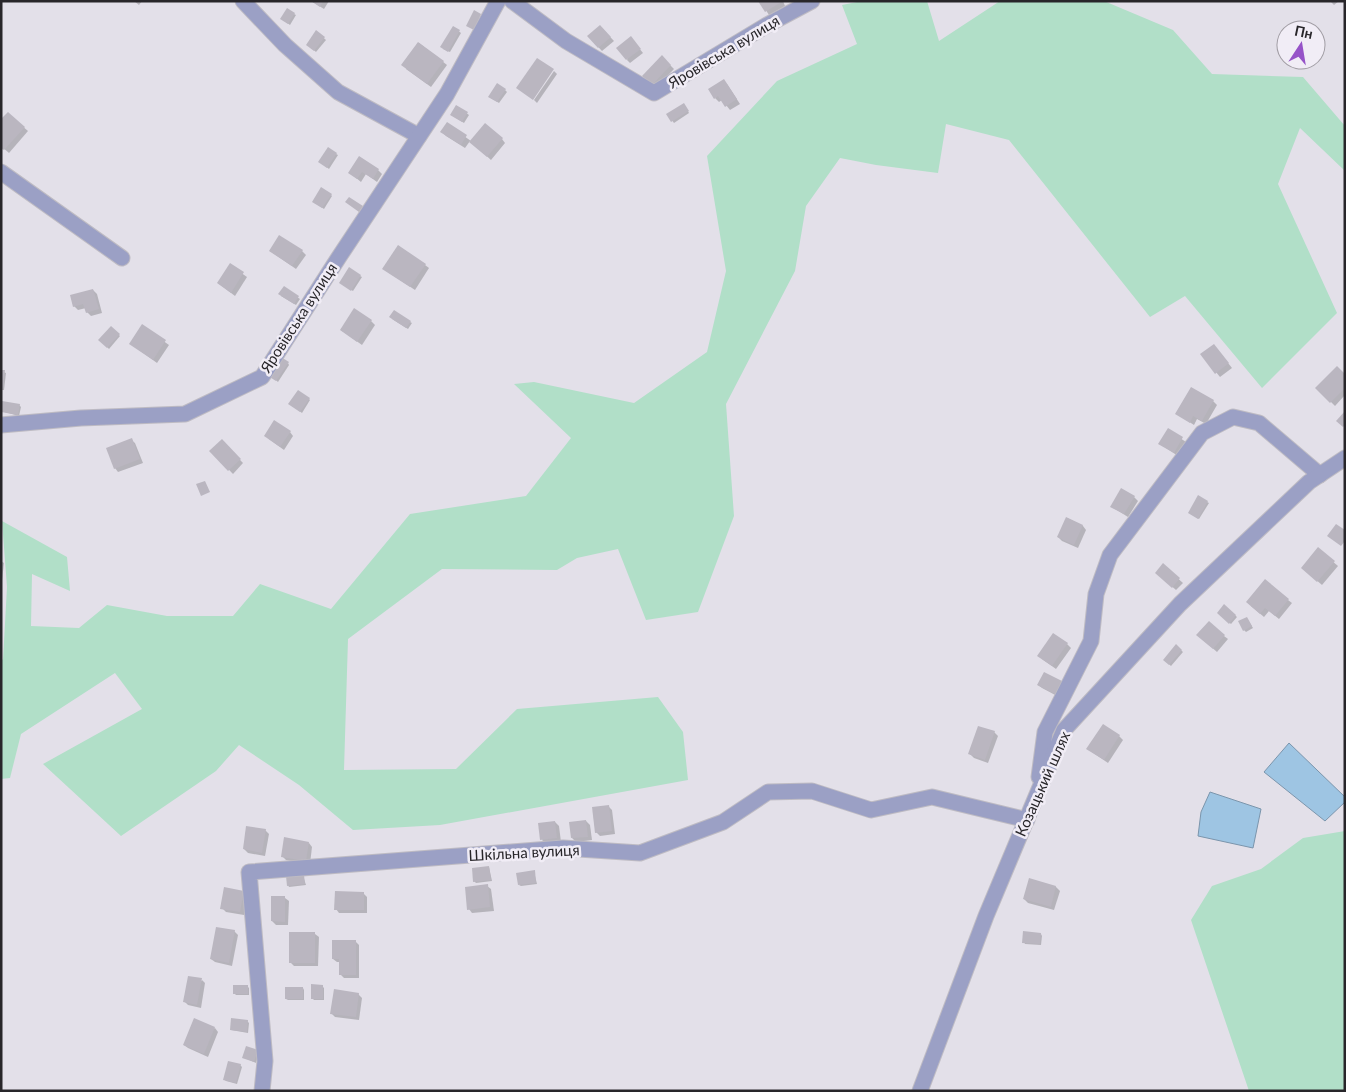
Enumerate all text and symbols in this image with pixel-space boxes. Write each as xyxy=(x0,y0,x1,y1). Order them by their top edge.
street label: Яровівська вулиця xyxy=(664,11,782,92)
north arrow xyxy=(1276,20,1326,70)
text: Пн xyxy=(1293,22,1315,42)
street label: Яровівська вулиця xyxy=(256,259,340,376)
street label: Козацький шлях xyxy=(1011,728,1074,839)
street label: Шкільна вулиця xyxy=(468,840,580,864)

